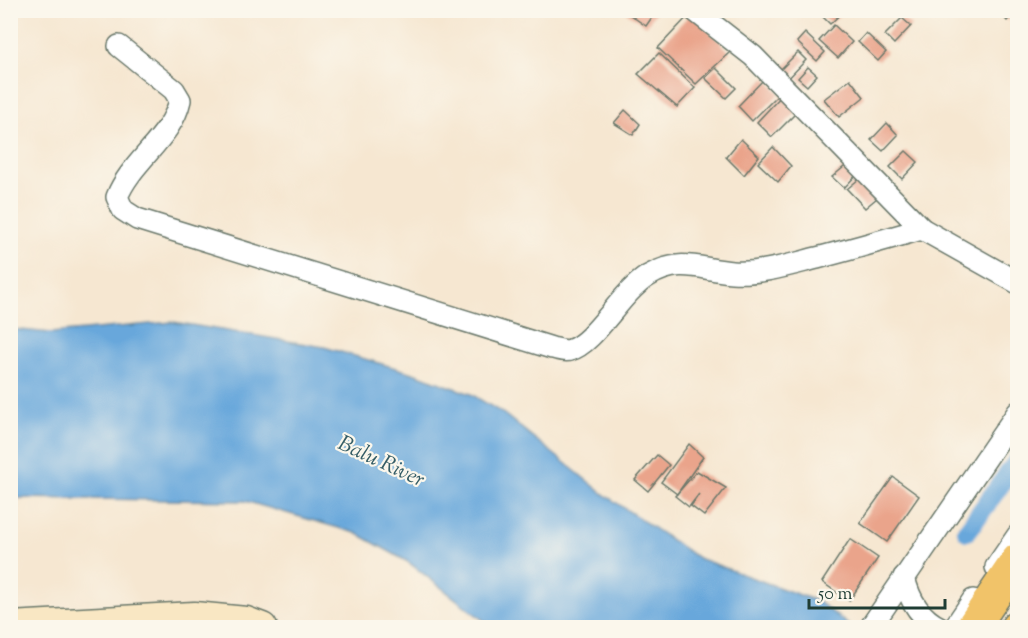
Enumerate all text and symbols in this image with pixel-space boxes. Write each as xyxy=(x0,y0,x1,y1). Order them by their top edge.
water label: Balu River xyxy=(332,429,430,497)
scale bar xyxy=(809,572,946,610)
text: 50 m xyxy=(817,582,853,608)

